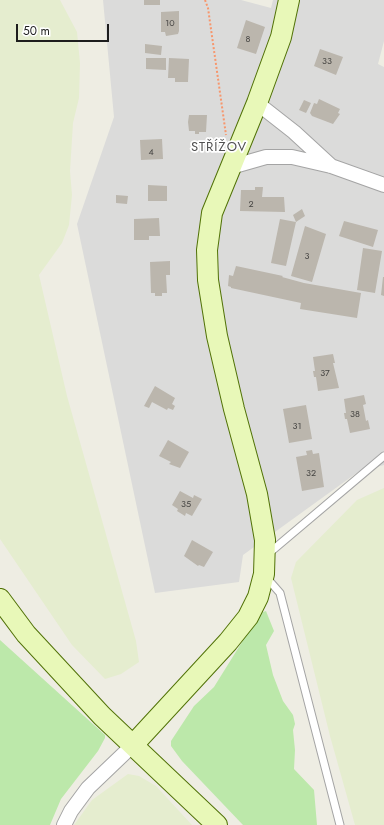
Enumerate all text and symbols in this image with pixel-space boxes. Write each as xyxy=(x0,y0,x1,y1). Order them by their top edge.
scale bar xyxy=(18,16,111,42)
house number: 10 xyxy=(165,19,175,29)
text: 50 m xyxy=(23,22,50,40)
house number: 8 xyxy=(246,35,250,45)
house number: 33 xyxy=(322,57,332,67)
district label: STŘÍŽOV xyxy=(191,140,247,156)
house number: 4 xyxy=(148,148,154,158)
house number: 2 xyxy=(248,200,254,210)
house number: 3 xyxy=(305,252,309,262)
house number: 37 xyxy=(320,369,330,379)
house number: 38 xyxy=(350,410,360,420)
house number: 31 xyxy=(293,422,301,432)
house number: 32 xyxy=(306,469,316,479)
house number: 35 xyxy=(181,500,191,510)

